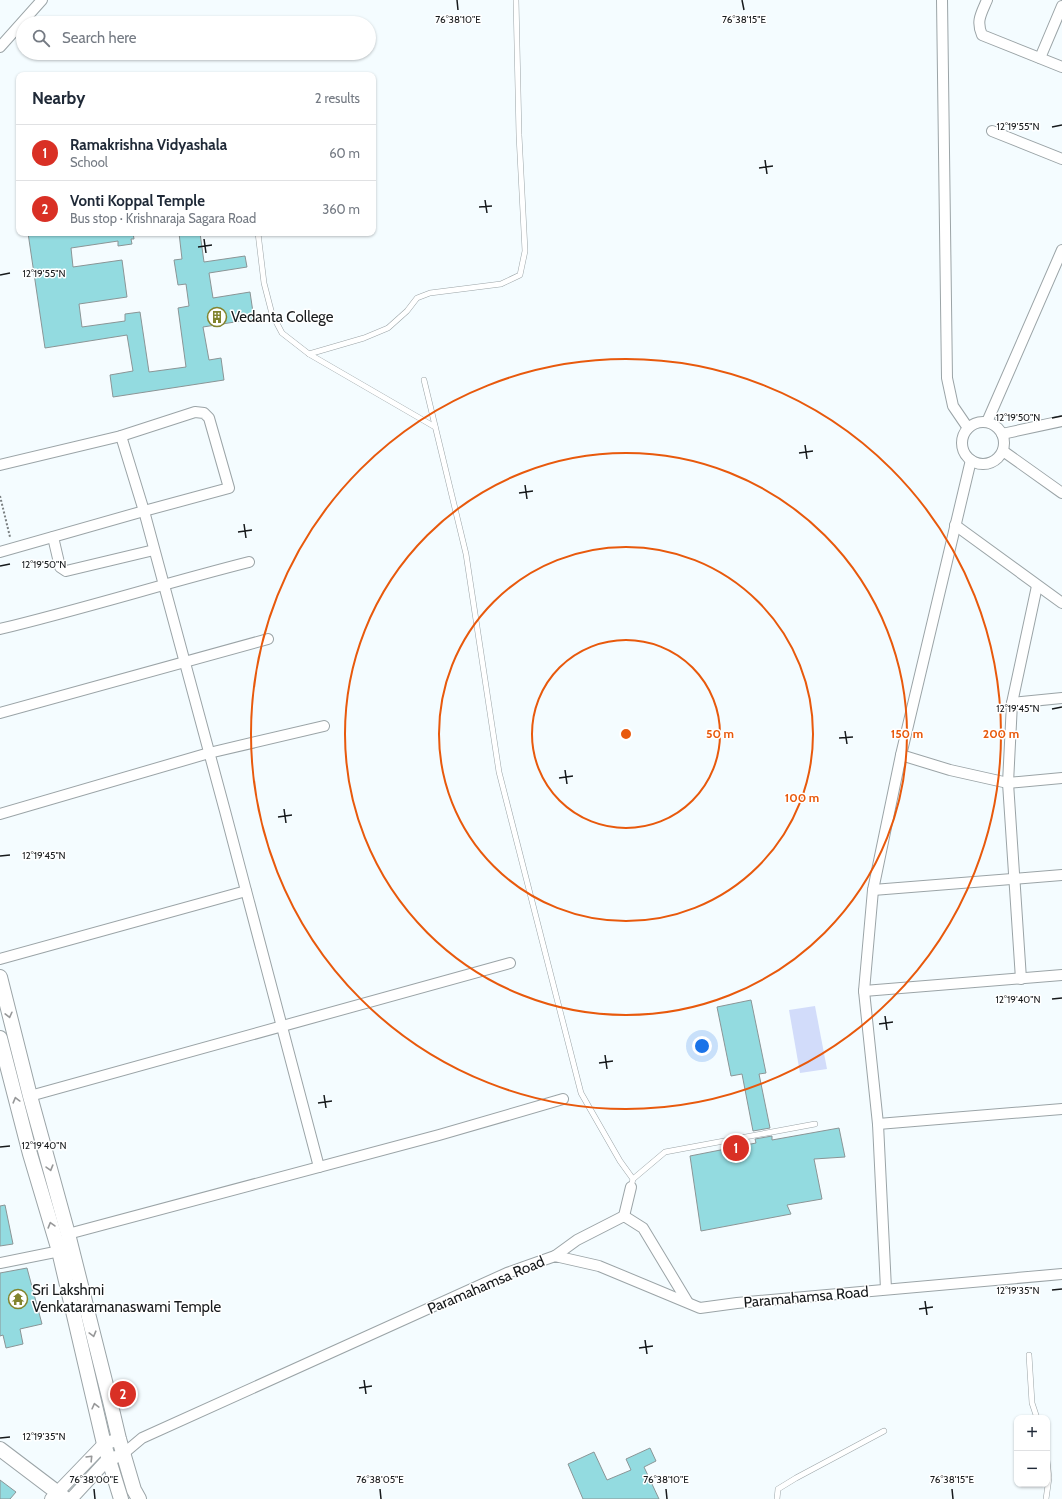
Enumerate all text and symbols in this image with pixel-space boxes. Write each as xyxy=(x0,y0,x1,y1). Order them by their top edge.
text: 76°38'10"E xyxy=(435,13,481,26)
text: 76°38'15"E xyxy=(722,13,766,26)
search box xyxy=(16,16,376,60)
icon: search xyxy=(30,27,52,49)
text: Search here xyxy=(62,29,137,47)
text: Nearby xyxy=(32,88,85,108)
text: 2 results xyxy=(315,90,360,106)
text: 12°19'55"N xyxy=(996,120,1040,133)
text: Ramakrishna Vidyashala xyxy=(70,136,227,154)
text: 1 xyxy=(43,145,47,161)
text: 60 m xyxy=(329,145,360,161)
text: School xyxy=(70,154,108,170)
text: Vonti Koppal Temple xyxy=(70,192,205,210)
text: 2 xyxy=(42,201,48,217)
text: 360 m xyxy=(322,201,360,217)
text: Bus stop · Krishnaraja Sagara Road xyxy=(70,210,256,226)
text: 12°19'55"N xyxy=(22,267,66,280)
building icon: Vedanta College xyxy=(206,306,228,328)
place label: Vedanta College xyxy=(231,308,334,326)
text: 12°19'50"N xyxy=(996,411,1040,424)
text: 12°19'50"N xyxy=(22,558,66,571)
text: 12°19'45"N xyxy=(996,702,1040,715)
text: 50 m xyxy=(706,726,734,741)
text: 150 m xyxy=(891,726,923,741)
text: 200 m xyxy=(983,726,1019,741)
centre of rings xyxy=(619,727,633,741)
text: 100 m xyxy=(785,790,819,805)
text: 12°19'45"N xyxy=(22,849,66,862)
text: 12°19'40"N xyxy=(996,993,1040,1006)
one-way arrow xyxy=(5,1012,13,1018)
your location xyxy=(692,1036,712,1056)
one-way arrow xyxy=(12,1097,21,1104)
pin: 1 xyxy=(723,1133,749,1163)
text: 12°19'40"N xyxy=(22,1139,66,1152)
one-way arrow xyxy=(45,1165,53,1171)
one-way arrow xyxy=(47,1222,56,1229)
street label: Paramahamsa Road xyxy=(425,1252,547,1318)
place label: Sri Lakshmi Venkataramanaswami Temple xyxy=(32,1281,221,1316)
street label: Paramahamsa Road xyxy=(743,1283,869,1311)
text: 12°19'35"N xyxy=(996,1284,1040,1297)
temple icon: Sri Lakshmi Venkataramanaswami Temple xyxy=(7,1288,29,1310)
one-way arrow xyxy=(88,1331,97,1338)
pin: 2 xyxy=(110,1379,136,1409)
one-way arrow xyxy=(91,1403,99,1409)
map controls xyxy=(1014,1415,1050,1487)
button: + xyxy=(1014,1415,1050,1451)
text: 12°19'35"N xyxy=(22,1430,66,1443)
button: − xyxy=(1014,1451,1050,1487)
one-way arrow xyxy=(85,1455,93,1463)
text: 76°38'00"E xyxy=(69,1473,119,1486)
text: 76°38'05"E xyxy=(356,1473,404,1486)
text: 76°38'10"E xyxy=(643,1473,689,1486)
text: 76°38'15"E xyxy=(930,1473,974,1486)

